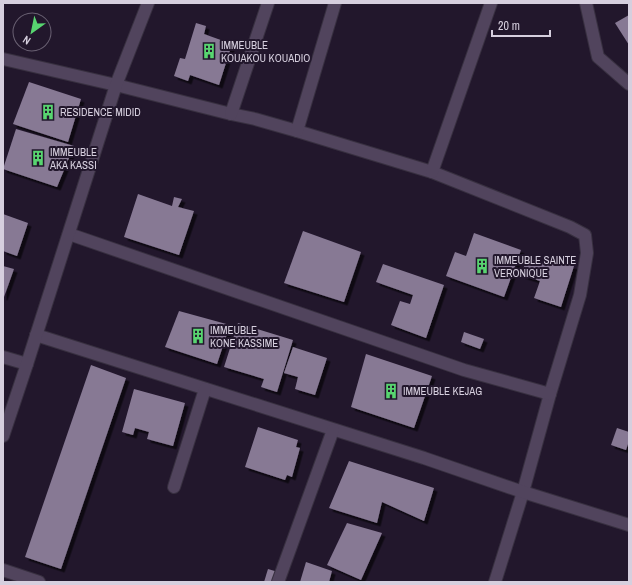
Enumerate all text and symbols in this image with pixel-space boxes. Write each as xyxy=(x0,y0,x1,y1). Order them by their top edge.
north arrow xyxy=(12,12,52,52)
scale bar xyxy=(492,12,550,38)
text: 20 m xyxy=(498,18,520,34)
text: N xyxy=(20,33,33,48)
place label: IMMEUBLE KOUAKOU KOUADIO xyxy=(221,38,310,65)
building icon: IMMEUBLE KOUAKOU KOUADIO xyxy=(200,42,218,60)
building icon: RESIDENCE MIDID xyxy=(39,103,57,121)
place label: RESIDENCE MIDID xyxy=(60,105,141,119)
place label: IMMEUBLE AKA KASSI xyxy=(49,145,97,172)
building icon: IMMEUBLE AKA KASSI xyxy=(29,149,47,167)
place label: IMMEUBLE SAINTE VERONIQUE xyxy=(494,253,576,280)
building icon: IMMEUBLE SAINTE VERONIQUE xyxy=(473,257,491,275)
place label: IMMEUBLE KONE KASSIME xyxy=(210,323,278,350)
building icon: IMMEUBLE KONE KASSIME xyxy=(189,327,207,345)
building icon: IMMEUBLE KEJAG xyxy=(382,382,400,400)
place label: IMMEUBLE KEJAG xyxy=(403,384,482,398)

